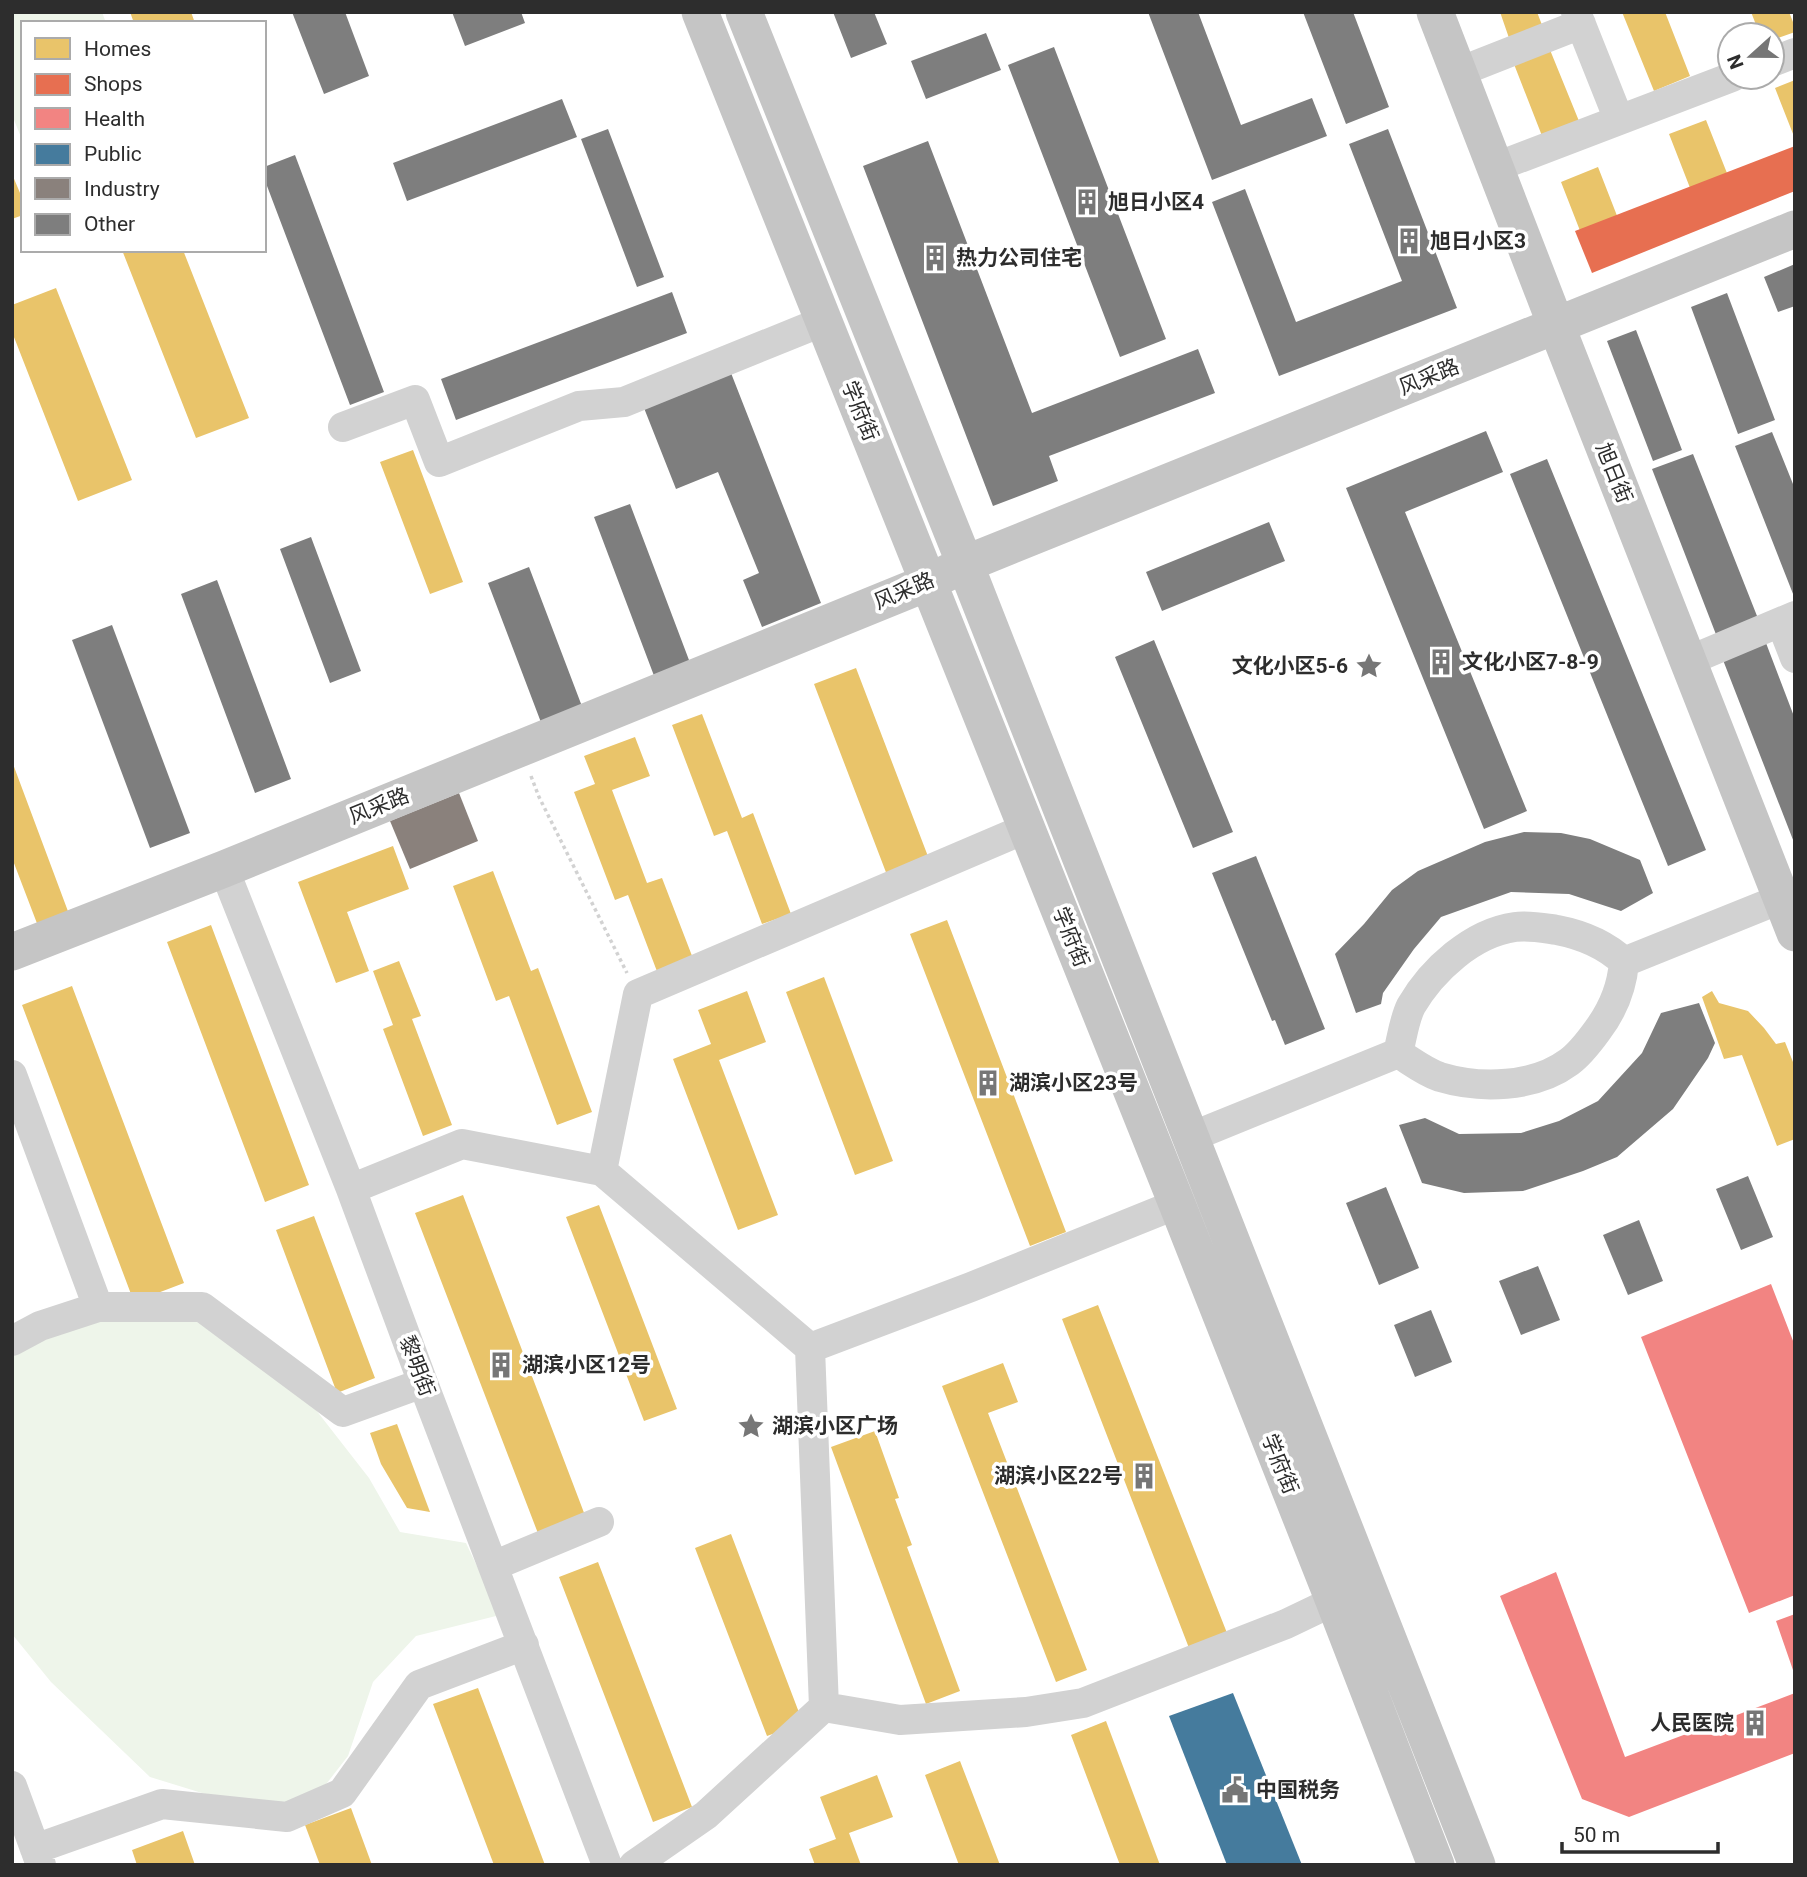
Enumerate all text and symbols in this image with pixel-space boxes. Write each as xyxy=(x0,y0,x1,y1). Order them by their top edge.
legend xyxy=(21,21,266,252)
north arrow xyxy=(1716,21,1786,91)
text: Homes xyxy=(84,37,151,61)
text: N xyxy=(1722,52,1749,72)
text: Shops xyxy=(84,72,143,96)
text: Health xyxy=(84,107,145,131)
text: Public xyxy=(84,142,142,166)
text: Industry xyxy=(84,177,160,201)
building icon: 旭日小区4 xyxy=(1072,187,1102,217)
place label: 旭日小区4 xyxy=(1108,190,1204,214)
text: Other xyxy=(84,212,135,236)
building icon: 旭日小区3 xyxy=(1394,226,1424,256)
place label: 旭日小区3 xyxy=(1430,229,1526,253)
building icon: 热力公司住宅 xyxy=(920,243,950,273)
place label: 热力公司住宅 xyxy=(956,246,1082,270)
street label: 风采路 xyxy=(1395,354,1463,400)
street label: 学府街 xyxy=(837,377,883,445)
street label: 旭日街 xyxy=(1591,439,1637,507)
street label: 风采路 xyxy=(870,568,938,614)
building icon: 文化小区7-8-9 xyxy=(1426,647,1456,677)
place label: 文化小区7-8-9 xyxy=(1462,650,1599,674)
place icon: 文化小区5-6 xyxy=(1354,651,1384,681)
place label: 文化小区5-6 xyxy=(1232,654,1348,678)
street label: 风采路 xyxy=(345,783,413,829)
street label: 学府街 xyxy=(1048,903,1094,971)
building icon: 湖滨小区23号 xyxy=(973,1068,1003,1098)
place label: 湖滨小区23号 xyxy=(1009,1071,1138,1095)
street label: 黎明街 xyxy=(395,1332,439,1400)
building icon: 湖滨小区12号 xyxy=(486,1350,516,1380)
place label: 湖滨小区12号 xyxy=(522,1353,651,1377)
place icon: 湖滨小区广场 xyxy=(736,1411,766,1441)
place label: 湖滨小区广场 xyxy=(772,1414,898,1438)
street label: 学府街 xyxy=(1257,1430,1303,1498)
building icon: 湖滨小区22号 xyxy=(1129,1461,1159,1491)
place label: 湖滨小区22号 xyxy=(994,1464,1123,1488)
building icon: 人民医院 xyxy=(1740,1708,1770,1738)
place label: 人民医院 xyxy=(1650,1711,1734,1735)
public building icon: 中国税务 xyxy=(1220,1775,1250,1805)
place label: 中国税务 xyxy=(1256,1778,1340,1802)
scale bar xyxy=(1562,1811,1718,1855)
text: 50 m xyxy=(1573,1823,1620,1847)

